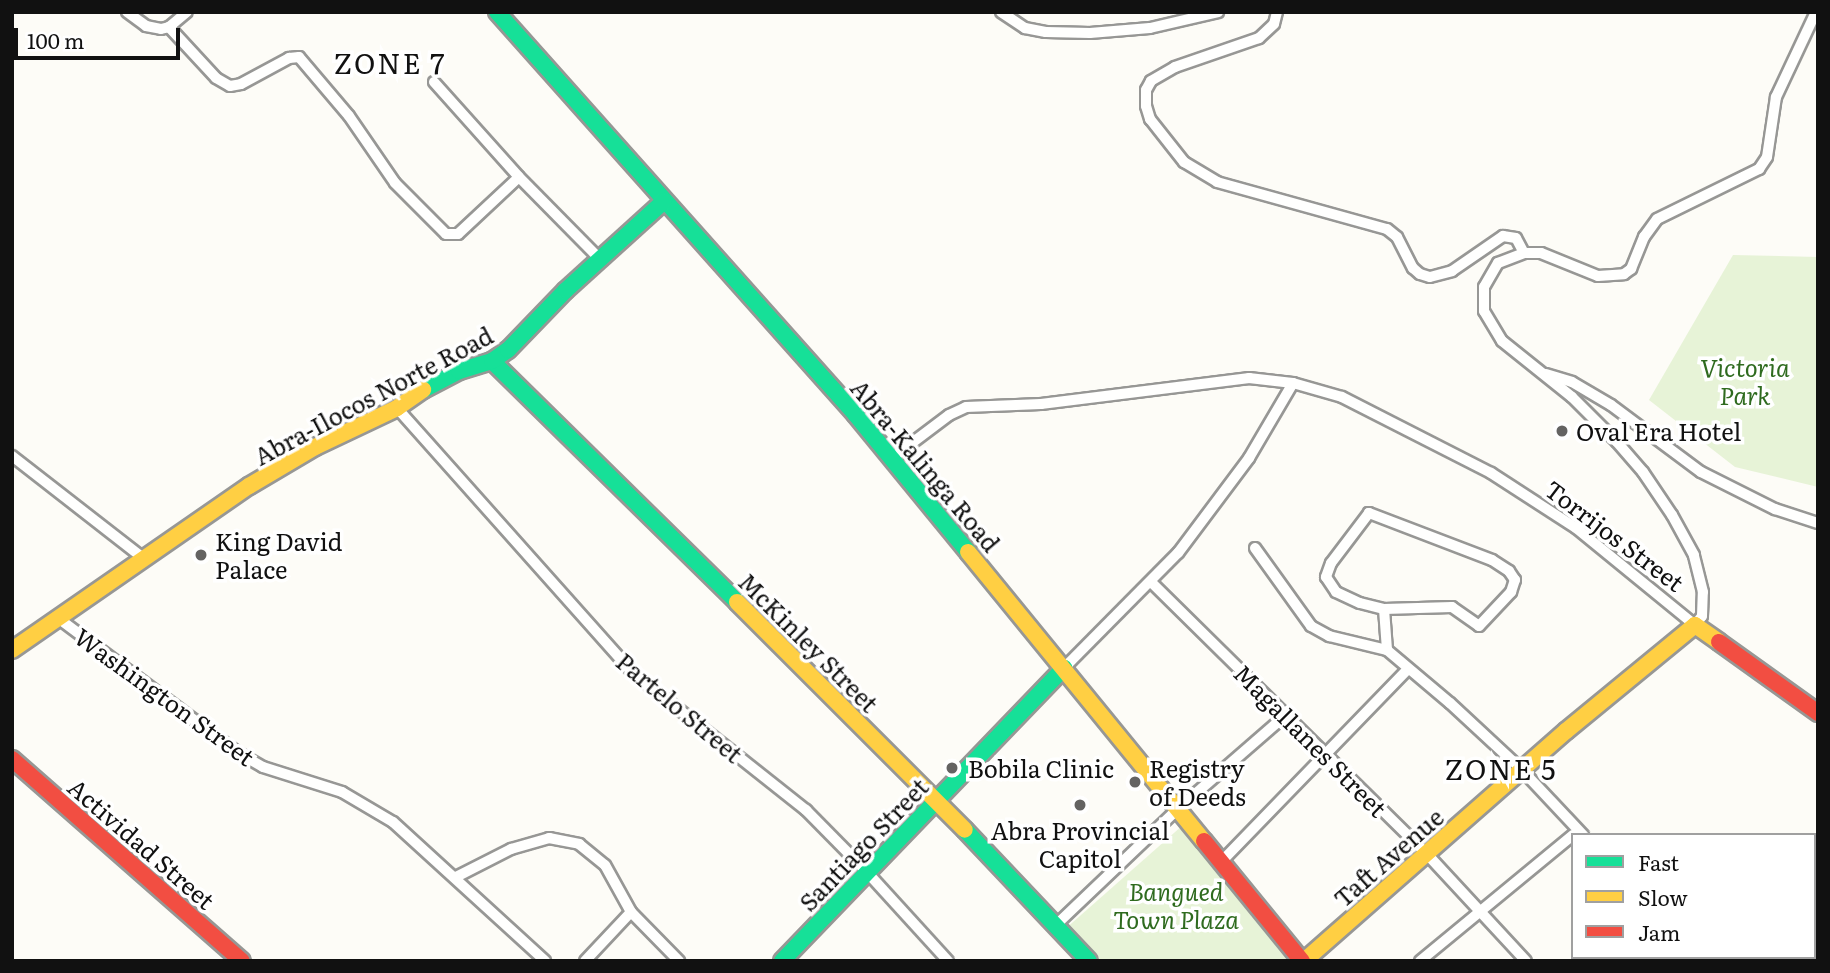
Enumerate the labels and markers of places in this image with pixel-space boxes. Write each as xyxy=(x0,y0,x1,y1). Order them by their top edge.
place label: Oval Era Hotel xyxy=(1576,417,1741,445)
marker: Oval Era Hotel xyxy=(1554,423,1570,439)
place label: King David Palace xyxy=(215,527,342,583)
marker: King David Palace xyxy=(193,547,209,563)
place label: Bobila Clinic xyxy=(968,754,1114,782)
place label: Registry of Deeds xyxy=(1149,754,1246,810)
marker: Bobila Clinic xyxy=(942,758,962,778)
marker: Registry of Deeds xyxy=(1127,774,1143,790)
marker: Abra Provincial Capitol xyxy=(1072,797,1088,813)
place label: Abra Provincial Capitol xyxy=(991,816,1169,872)

